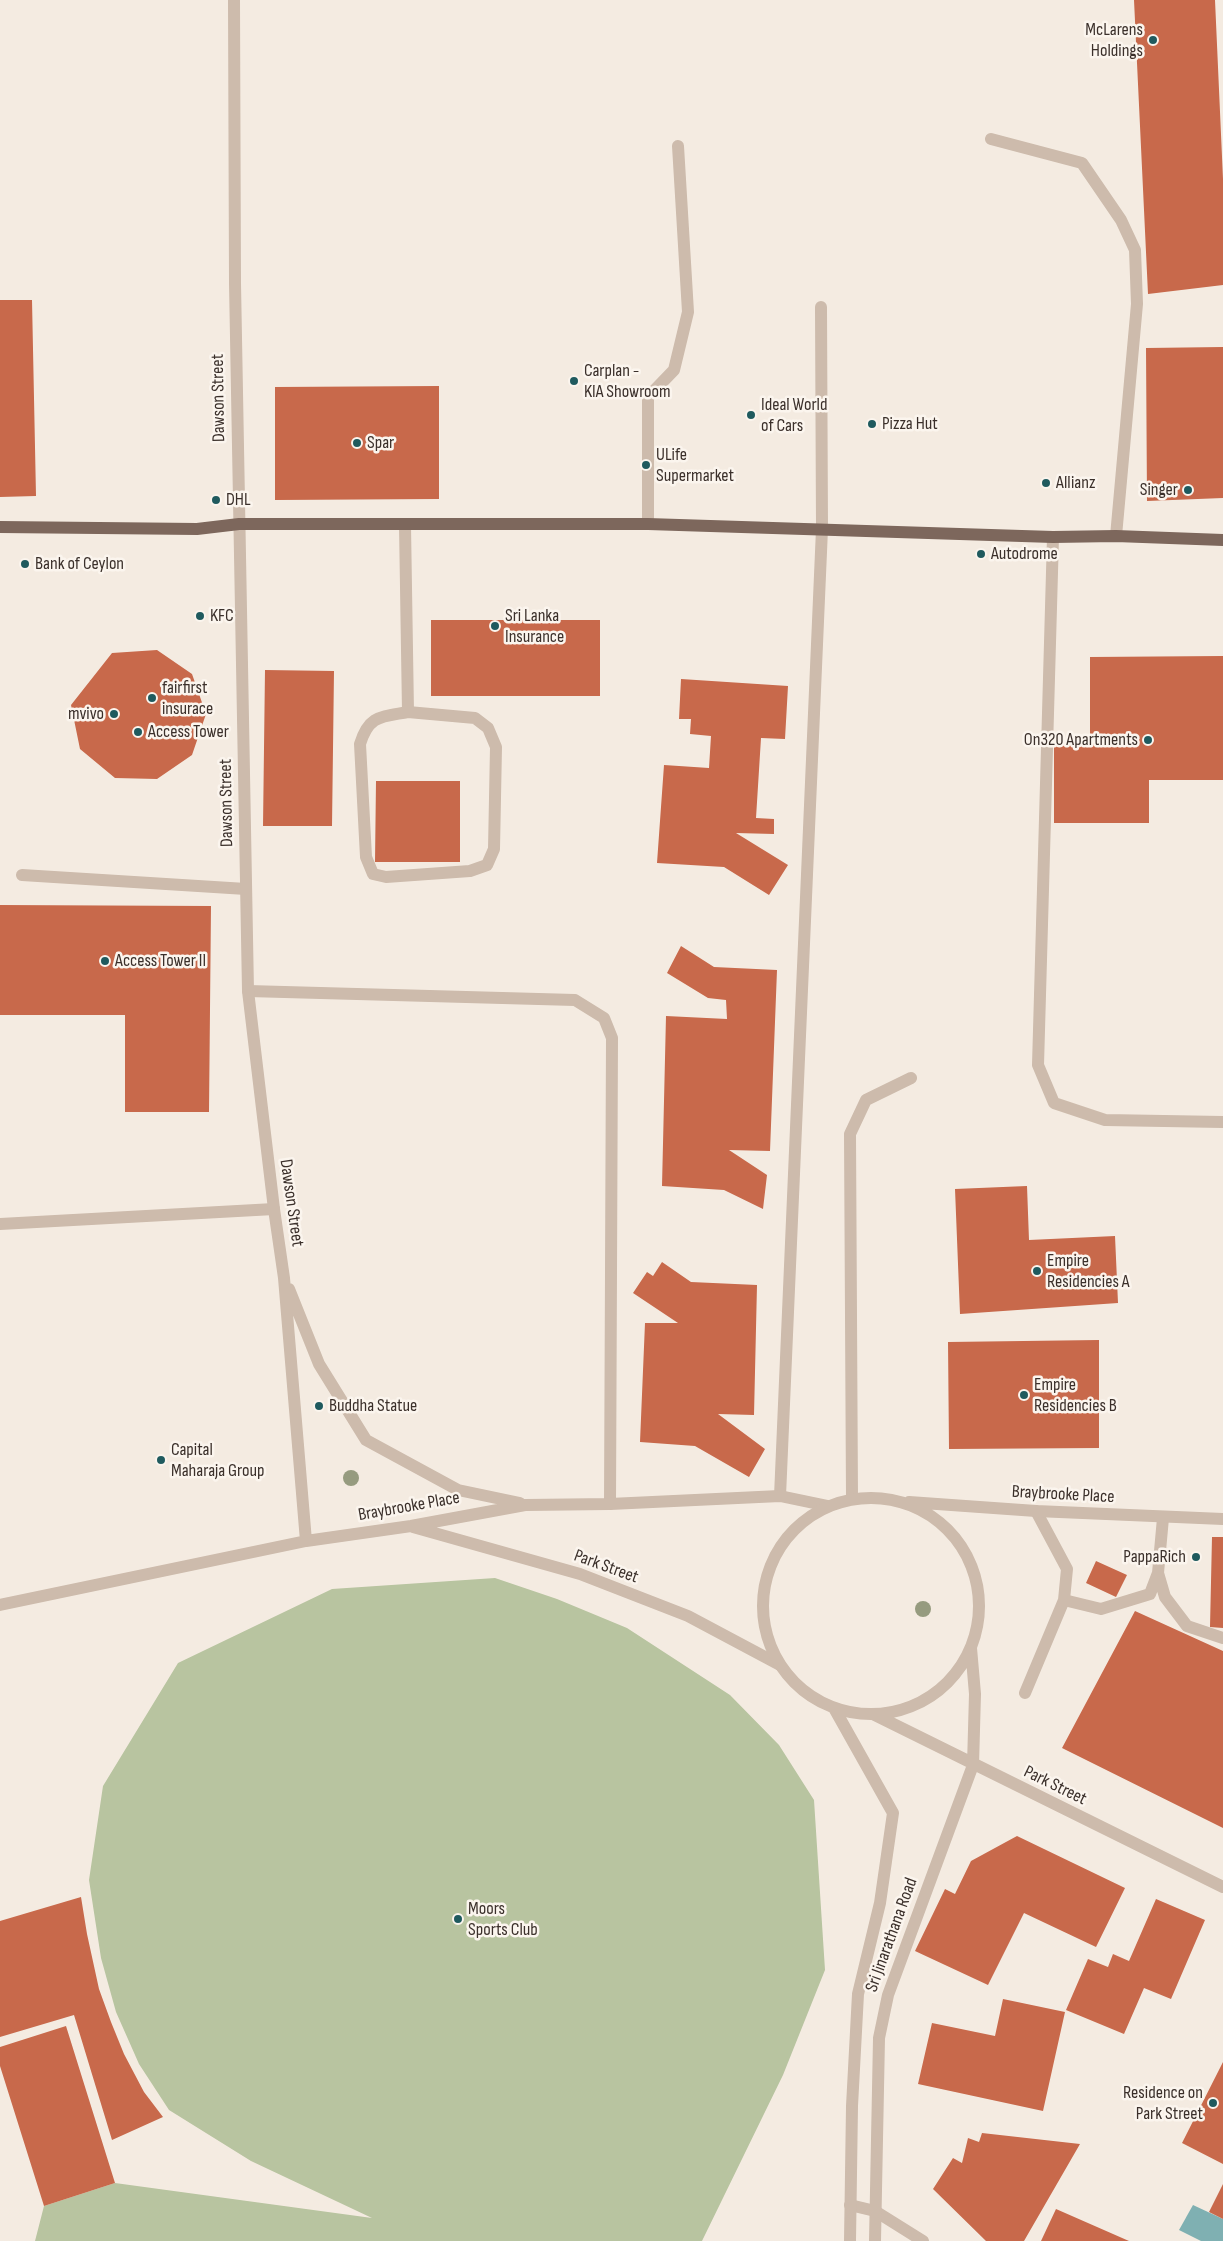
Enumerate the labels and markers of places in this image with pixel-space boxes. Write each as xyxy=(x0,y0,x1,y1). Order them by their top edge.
place label: McLarens Holdings xyxy=(1085,19,1143,62)
marker: McLarens Holdings xyxy=(1147,34,1159,46)
place label: Carplan - KIA Showroom xyxy=(584,360,671,402)
marker: Carplan - KIA Showroom xyxy=(568,375,580,387)
place label: Ideal World of Cars xyxy=(761,394,827,436)
marker: Ideal World of Cars xyxy=(745,409,757,421)
place label: Pizza Hut xyxy=(882,413,938,435)
marker: Pizza Hut xyxy=(866,418,878,430)
place label: Spar xyxy=(367,432,394,454)
marker: Spar xyxy=(351,437,363,449)
place label: ULife Supermarket xyxy=(656,444,734,486)
marker: ULife Supermarket xyxy=(640,459,652,471)
place label: Allianz xyxy=(1056,472,1095,494)
marker: Allianz xyxy=(1040,477,1052,489)
place label: Singer xyxy=(1140,479,1178,501)
marker: Singer xyxy=(1182,484,1194,496)
place label: DHL xyxy=(226,489,251,511)
marker: DHL xyxy=(210,494,222,506)
place label: Autodrome xyxy=(991,543,1058,565)
marker: Autodrome xyxy=(975,548,987,560)
place label: Bank of Ceylon xyxy=(35,553,124,575)
marker: Bank of Ceylon xyxy=(19,558,31,570)
place label: KFC xyxy=(210,605,234,627)
place label: Sri Lanka Insurance xyxy=(505,605,564,648)
marker: KFC xyxy=(194,610,206,622)
marker: Sri Lanka Insurance xyxy=(489,620,501,632)
place label: fairfirst insurace xyxy=(162,677,213,720)
marker: fairfirst insurace xyxy=(146,692,158,704)
place label: mvivo xyxy=(68,703,104,725)
marker: mvivo xyxy=(108,708,120,720)
place label: Access Tower xyxy=(148,721,229,743)
marker: Access Tower xyxy=(132,726,144,738)
place label: On320 Apartments xyxy=(1024,729,1138,751)
marker: On320 Apartments xyxy=(1142,734,1154,746)
place label: Access Tower II xyxy=(115,950,206,972)
marker: Access Tower II xyxy=(99,955,111,967)
place label: Empire Residencies A xyxy=(1047,1250,1129,1292)
marker: Empire Residencies A xyxy=(1031,1265,1043,1277)
place label: Empire Residencies B xyxy=(1034,1374,1117,1416)
marker: Empire Residencies B xyxy=(1018,1389,1030,1401)
place label: Buddha Statue xyxy=(329,1395,417,1417)
marker: Buddha Statue xyxy=(313,1400,325,1412)
place label: Capital Maharaja Group xyxy=(171,1439,264,1482)
marker: Capital Maharaja Group xyxy=(155,1454,167,1466)
place label: PappaRich xyxy=(1123,1546,1186,1568)
marker: PappaRich xyxy=(1190,1551,1202,1563)
place label: Moors Sports Club xyxy=(468,1898,538,1940)
marker: Moors Sports Club xyxy=(452,1913,464,1925)
place label: Residence on Park Street xyxy=(1123,2082,1203,2124)
marker: Residence on Park Street xyxy=(1207,2097,1219,2109)

